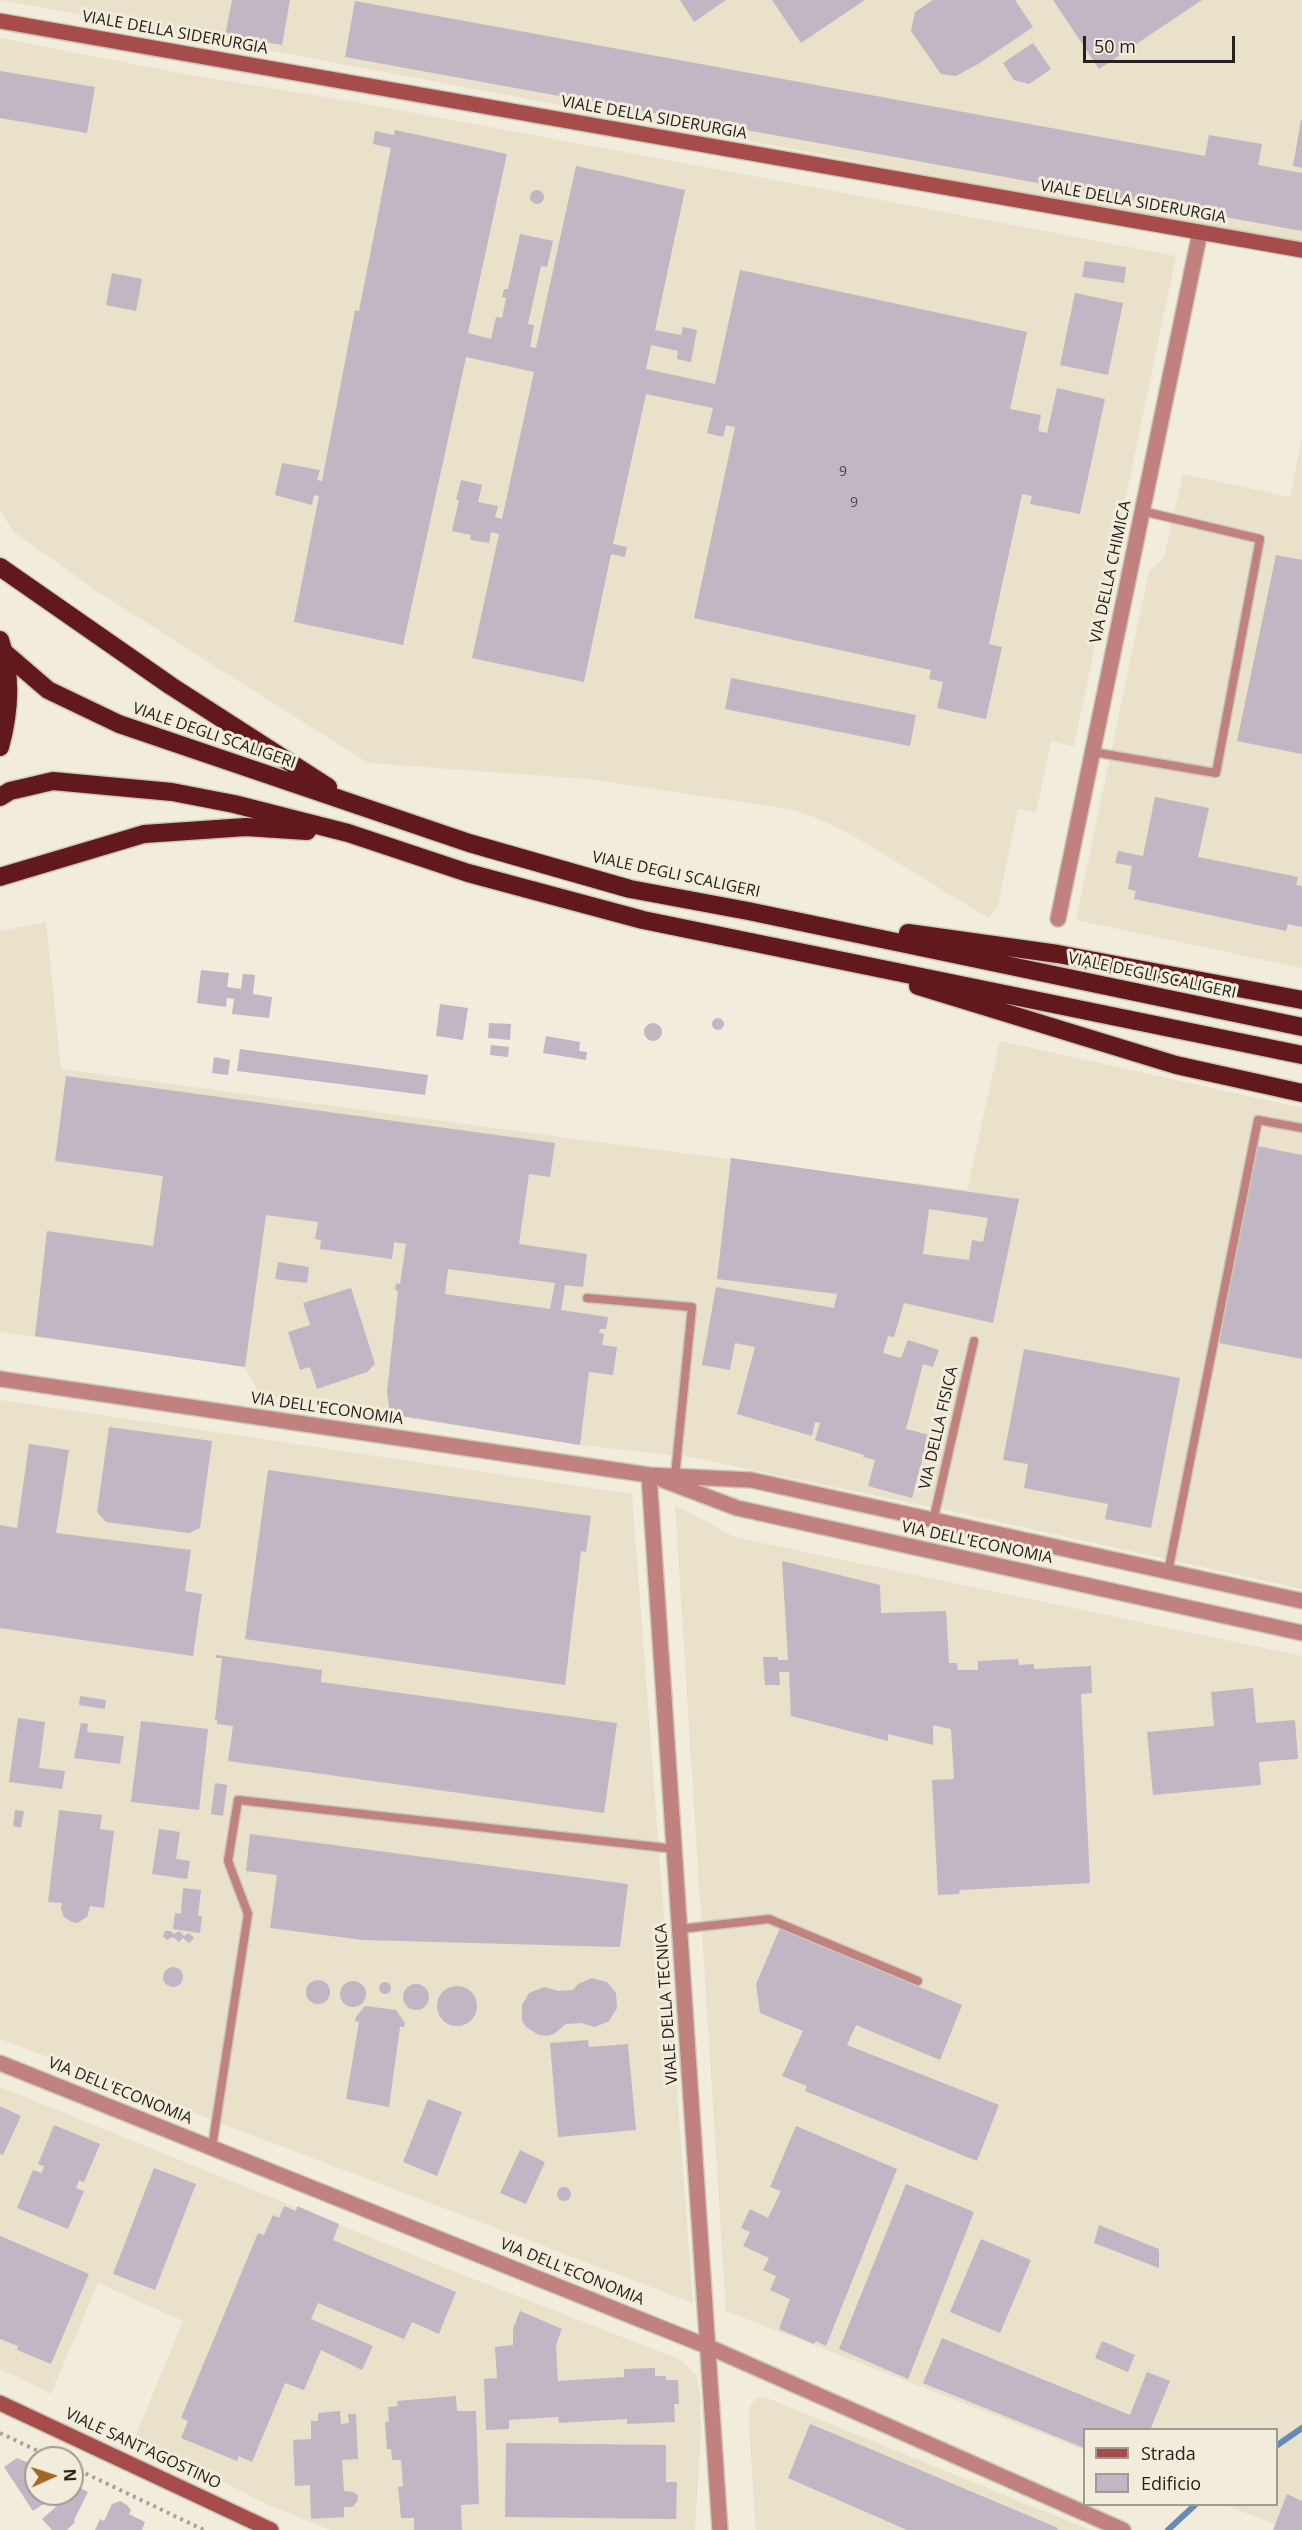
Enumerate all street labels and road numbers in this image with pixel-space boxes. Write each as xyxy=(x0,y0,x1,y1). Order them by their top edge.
street label: VIALE DELLA SIDERURGIA xyxy=(81,7,269,59)
street label: VIALE DELLA SIDERURGIA xyxy=(560,92,748,144)
street label: VIALE DELLA SIDERURGIA xyxy=(1039,176,1227,228)
street label: VIA DELLA CHIMICA xyxy=(1087,499,1135,645)
street label: VIALE DEGLI SCALIGERI xyxy=(130,699,298,773)
street label: VIALE DEGLI SCALIGERI xyxy=(590,848,762,902)
street label: VIALE DEGLI SCALIGERI xyxy=(1066,949,1238,1003)
street label: VIA DELLA FISICA xyxy=(915,1364,963,1492)
street label: VIA DELL'ECONOMIA xyxy=(249,1389,405,1429)
street label: VIA DELL'ECONOMIA xyxy=(900,1518,1054,1568)
street label: VIALE DELLA TECNICA xyxy=(652,1923,682,2085)
street label: VIA DELL'ECONOMIA xyxy=(45,2053,195,2129)
street label: VIA DELL'ECONOMIA xyxy=(497,2234,647,2310)
street label: VIALE SANT'AGOSTINO xyxy=(62,2404,224,2494)

